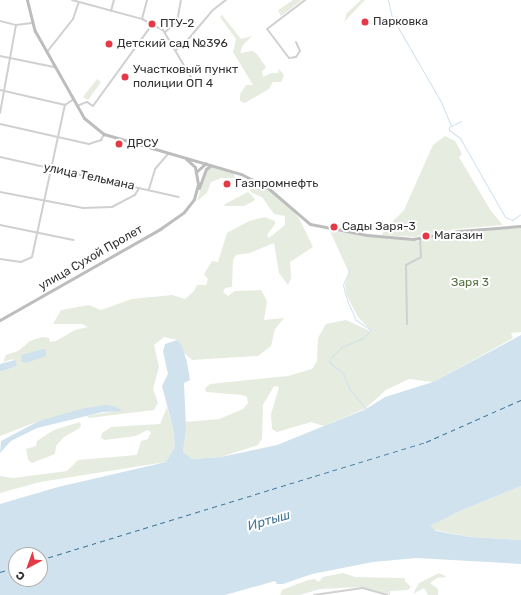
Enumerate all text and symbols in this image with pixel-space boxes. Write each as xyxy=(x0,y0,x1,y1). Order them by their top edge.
place label: Парковка xyxy=(373,15,428,29)
place label: ПТУ-2 xyxy=(160,17,194,31)
marker: Парковка xyxy=(360,17,370,27)
marker: ПТУ-2 xyxy=(147,19,157,29)
place label: Детский сад №396 xyxy=(117,37,228,51)
marker: Детский сад №396 xyxy=(104,39,114,49)
place label: Участковый пункт полиции ОП 4 xyxy=(133,63,238,91)
marker: Участковый пункт полиции ОП 4 xyxy=(120,72,130,82)
place label: ДРСУ xyxy=(127,137,158,151)
marker: ДРСУ xyxy=(114,139,124,149)
street label: улица Тельмана xyxy=(42,160,136,194)
place label: Газпромнефть xyxy=(235,177,318,191)
marker: Газпромнефть xyxy=(222,179,232,189)
place label: Сады Заря-3 xyxy=(342,220,416,234)
street label: улица Сухой Пролет xyxy=(36,222,146,294)
marker: Сады Заря-3 xyxy=(329,222,339,232)
place label: Магазин xyxy=(434,229,483,243)
marker: Магазин xyxy=(421,231,431,241)
park label: Заря 3 xyxy=(451,276,489,290)
water label: Иртыш xyxy=(246,508,292,534)
north arrow xyxy=(8,547,48,587)
text: С xyxy=(13,568,28,583)

